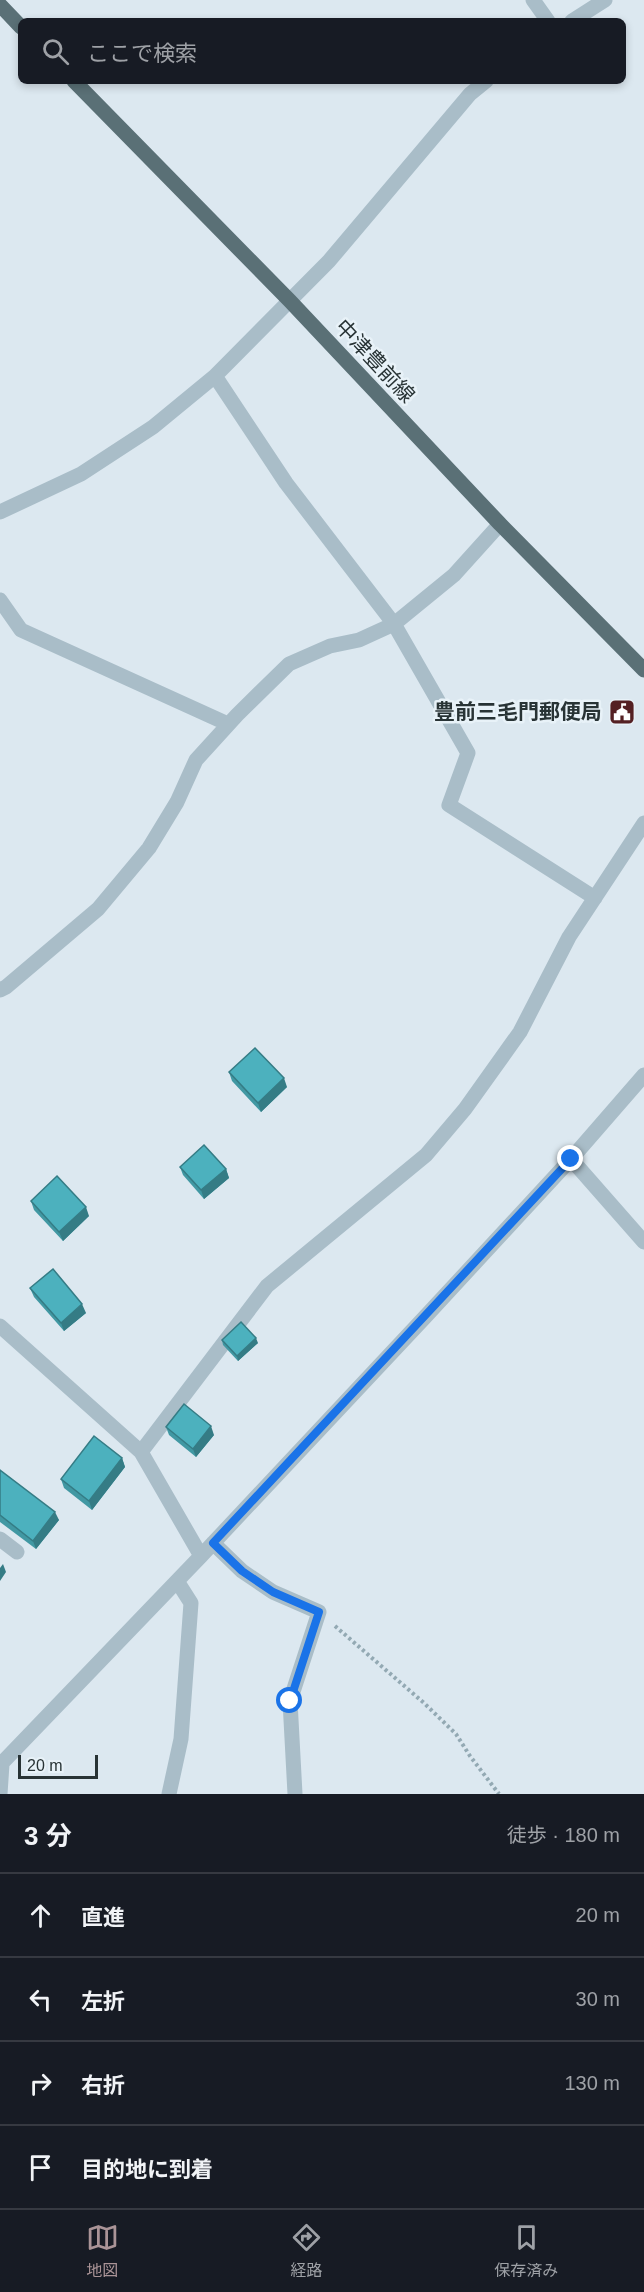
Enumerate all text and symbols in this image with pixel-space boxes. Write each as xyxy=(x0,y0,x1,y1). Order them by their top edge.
search box xyxy=(18,18,626,84)
icon: search xyxy=(39,35,72,68)
text: ここで検索 xyxy=(87,41,197,66)
street label: 中津豊前線 xyxy=(331,314,420,407)
public building icon: 豊前三毛門郵便局 xyxy=(607,697,637,727)
place label: 豊前三毛門郵便局 xyxy=(434,700,602,723)
route end xyxy=(557,1145,583,1171)
route start xyxy=(276,1687,302,1713)
scale bar xyxy=(18,1752,98,1780)
text: 20 m xyxy=(27,1757,63,1774)
text: 3 分 xyxy=(24,1821,72,1851)
text: 徒歩 · 180 m xyxy=(507,1824,620,1846)
icon: ahead xyxy=(24,1899,57,1932)
text: 20 m xyxy=(576,1904,620,1926)
text: 直進 xyxy=(81,1905,125,1930)
icon: left xyxy=(24,1983,57,2016)
text: 30 m xyxy=(576,1988,620,2010)
text: 左折 xyxy=(81,1989,125,2014)
icon: right xyxy=(24,2067,57,2100)
text: 130 m xyxy=(564,2072,620,2094)
text: 右折 xyxy=(81,2073,125,2098)
icon: arrive xyxy=(24,2151,57,2184)
text: 目的地に到着 xyxy=(81,2157,213,2182)
tab: 地図 xyxy=(86,2221,119,2281)
tab: 経路 xyxy=(290,2221,323,2281)
tab: 保存済み xyxy=(494,2221,558,2281)

